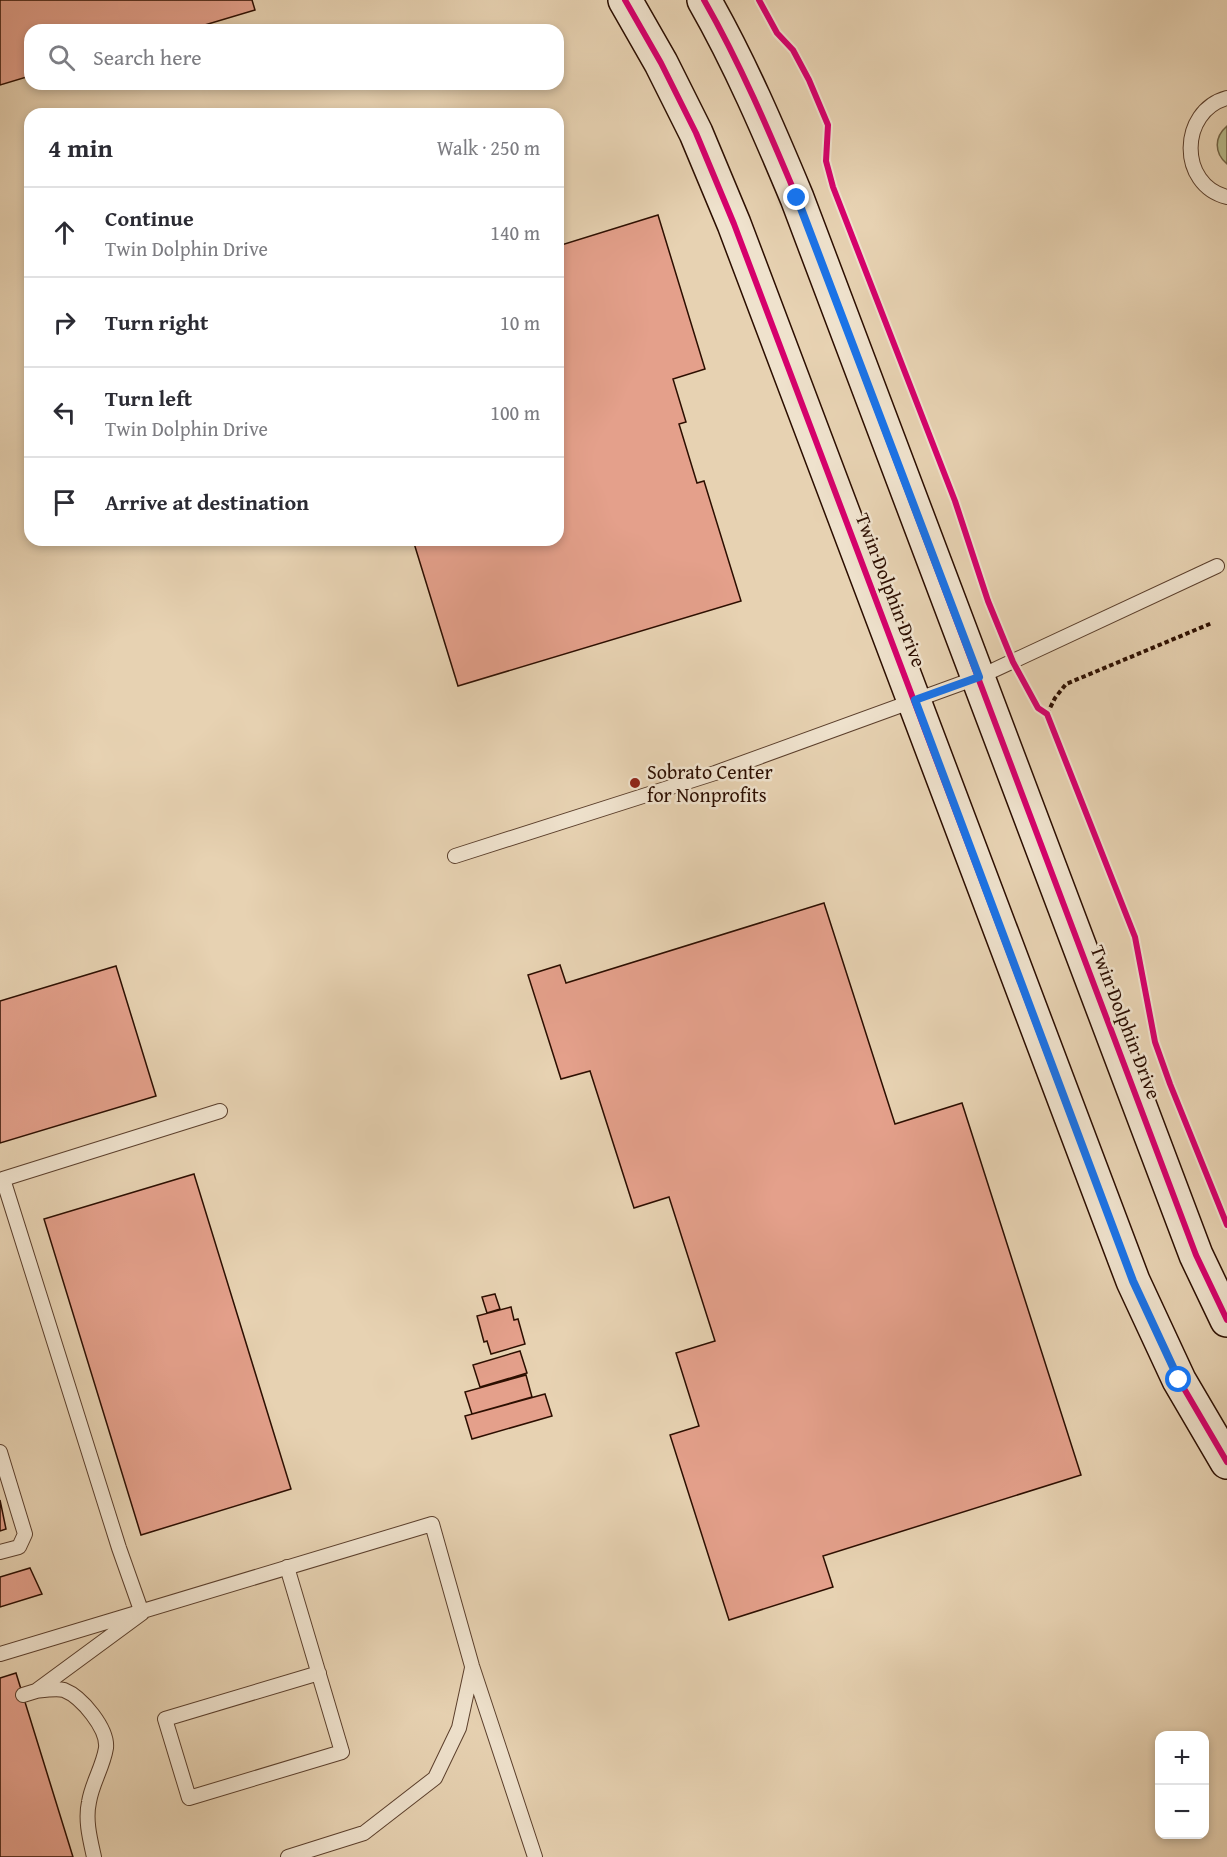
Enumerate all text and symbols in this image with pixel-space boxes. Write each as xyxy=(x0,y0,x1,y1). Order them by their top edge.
search box xyxy=(24,24,564,90)
icon: search xyxy=(45,41,78,74)
text: Search here xyxy=(93,41,202,73)
text: 4 min xyxy=(48,128,113,167)
text: Walk · 250 m xyxy=(437,133,540,162)
route end xyxy=(783,184,809,210)
text: Continue xyxy=(105,202,194,234)
icon: ahead xyxy=(48,216,81,249)
text: 140 m xyxy=(490,218,540,247)
text: Twin Dolphin Drive xyxy=(105,234,268,263)
icon: right xyxy=(48,306,81,339)
text: Turn right xyxy=(105,306,208,338)
text: 10 m xyxy=(500,308,540,337)
text: Turn left xyxy=(105,382,192,414)
icon: left xyxy=(48,396,81,429)
text: 100 m xyxy=(490,398,540,427)
text: Twin Dolphin Drive xyxy=(105,414,268,443)
icon: arrive xyxy=(48,486,81,519)
text: Arrive at destination xyxy=(105,486,309,518)
street label: Twin Dolphin Drive xyxy=(849,509,934,671)
place label: Sobrato Center for Nonprofits xyxy=(647,757,773,809)
marker: Sobrato Center for Nonprofits xyxy=(628,776,642,790)
street label: Twin Dolphin Drive xyxy=(1084,941,1169,1103)
route start xyxy=(1165,1366,1191,1392)
map controls xyxy=(1155,1731,1209,1839)
button: + xyxy=(1155,1731,1209,1785)
button: − xyxy=(1155,1785,1209,1839)

